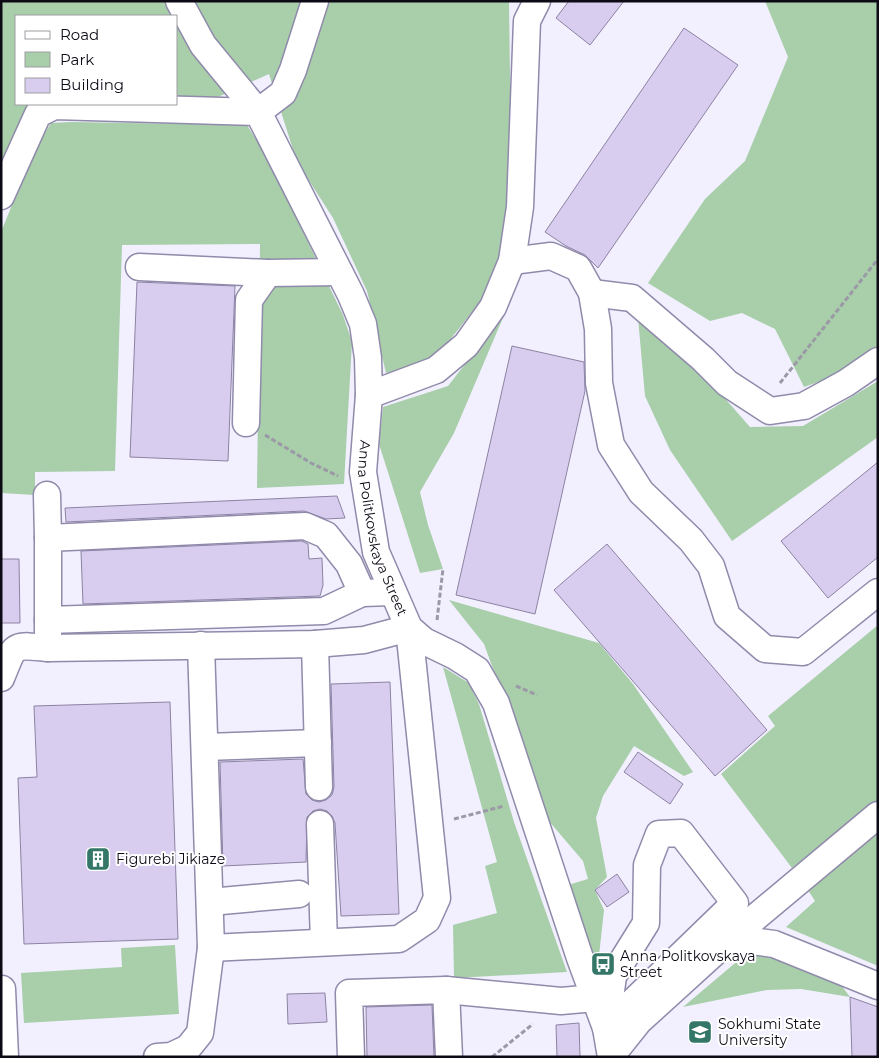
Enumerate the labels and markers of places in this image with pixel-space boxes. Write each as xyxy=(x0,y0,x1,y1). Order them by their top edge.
building icon: Figurebi Jikiaze xyxy=(85,846,111,872)
place label: Figurebi Jikiaze xyxy=(116,850,225,868)
place label: Anna Politkovskaya Street xyxy=(620,947,755,981)
bus stop icon: Anna Politkovskaya Street xyxy=(590,951,616,977)
place label: Sokhumi State University xyxy=(718,1015,821,1049)
school or university icon: Sokhumi State University xyxy=(687,1019,713,1045)

